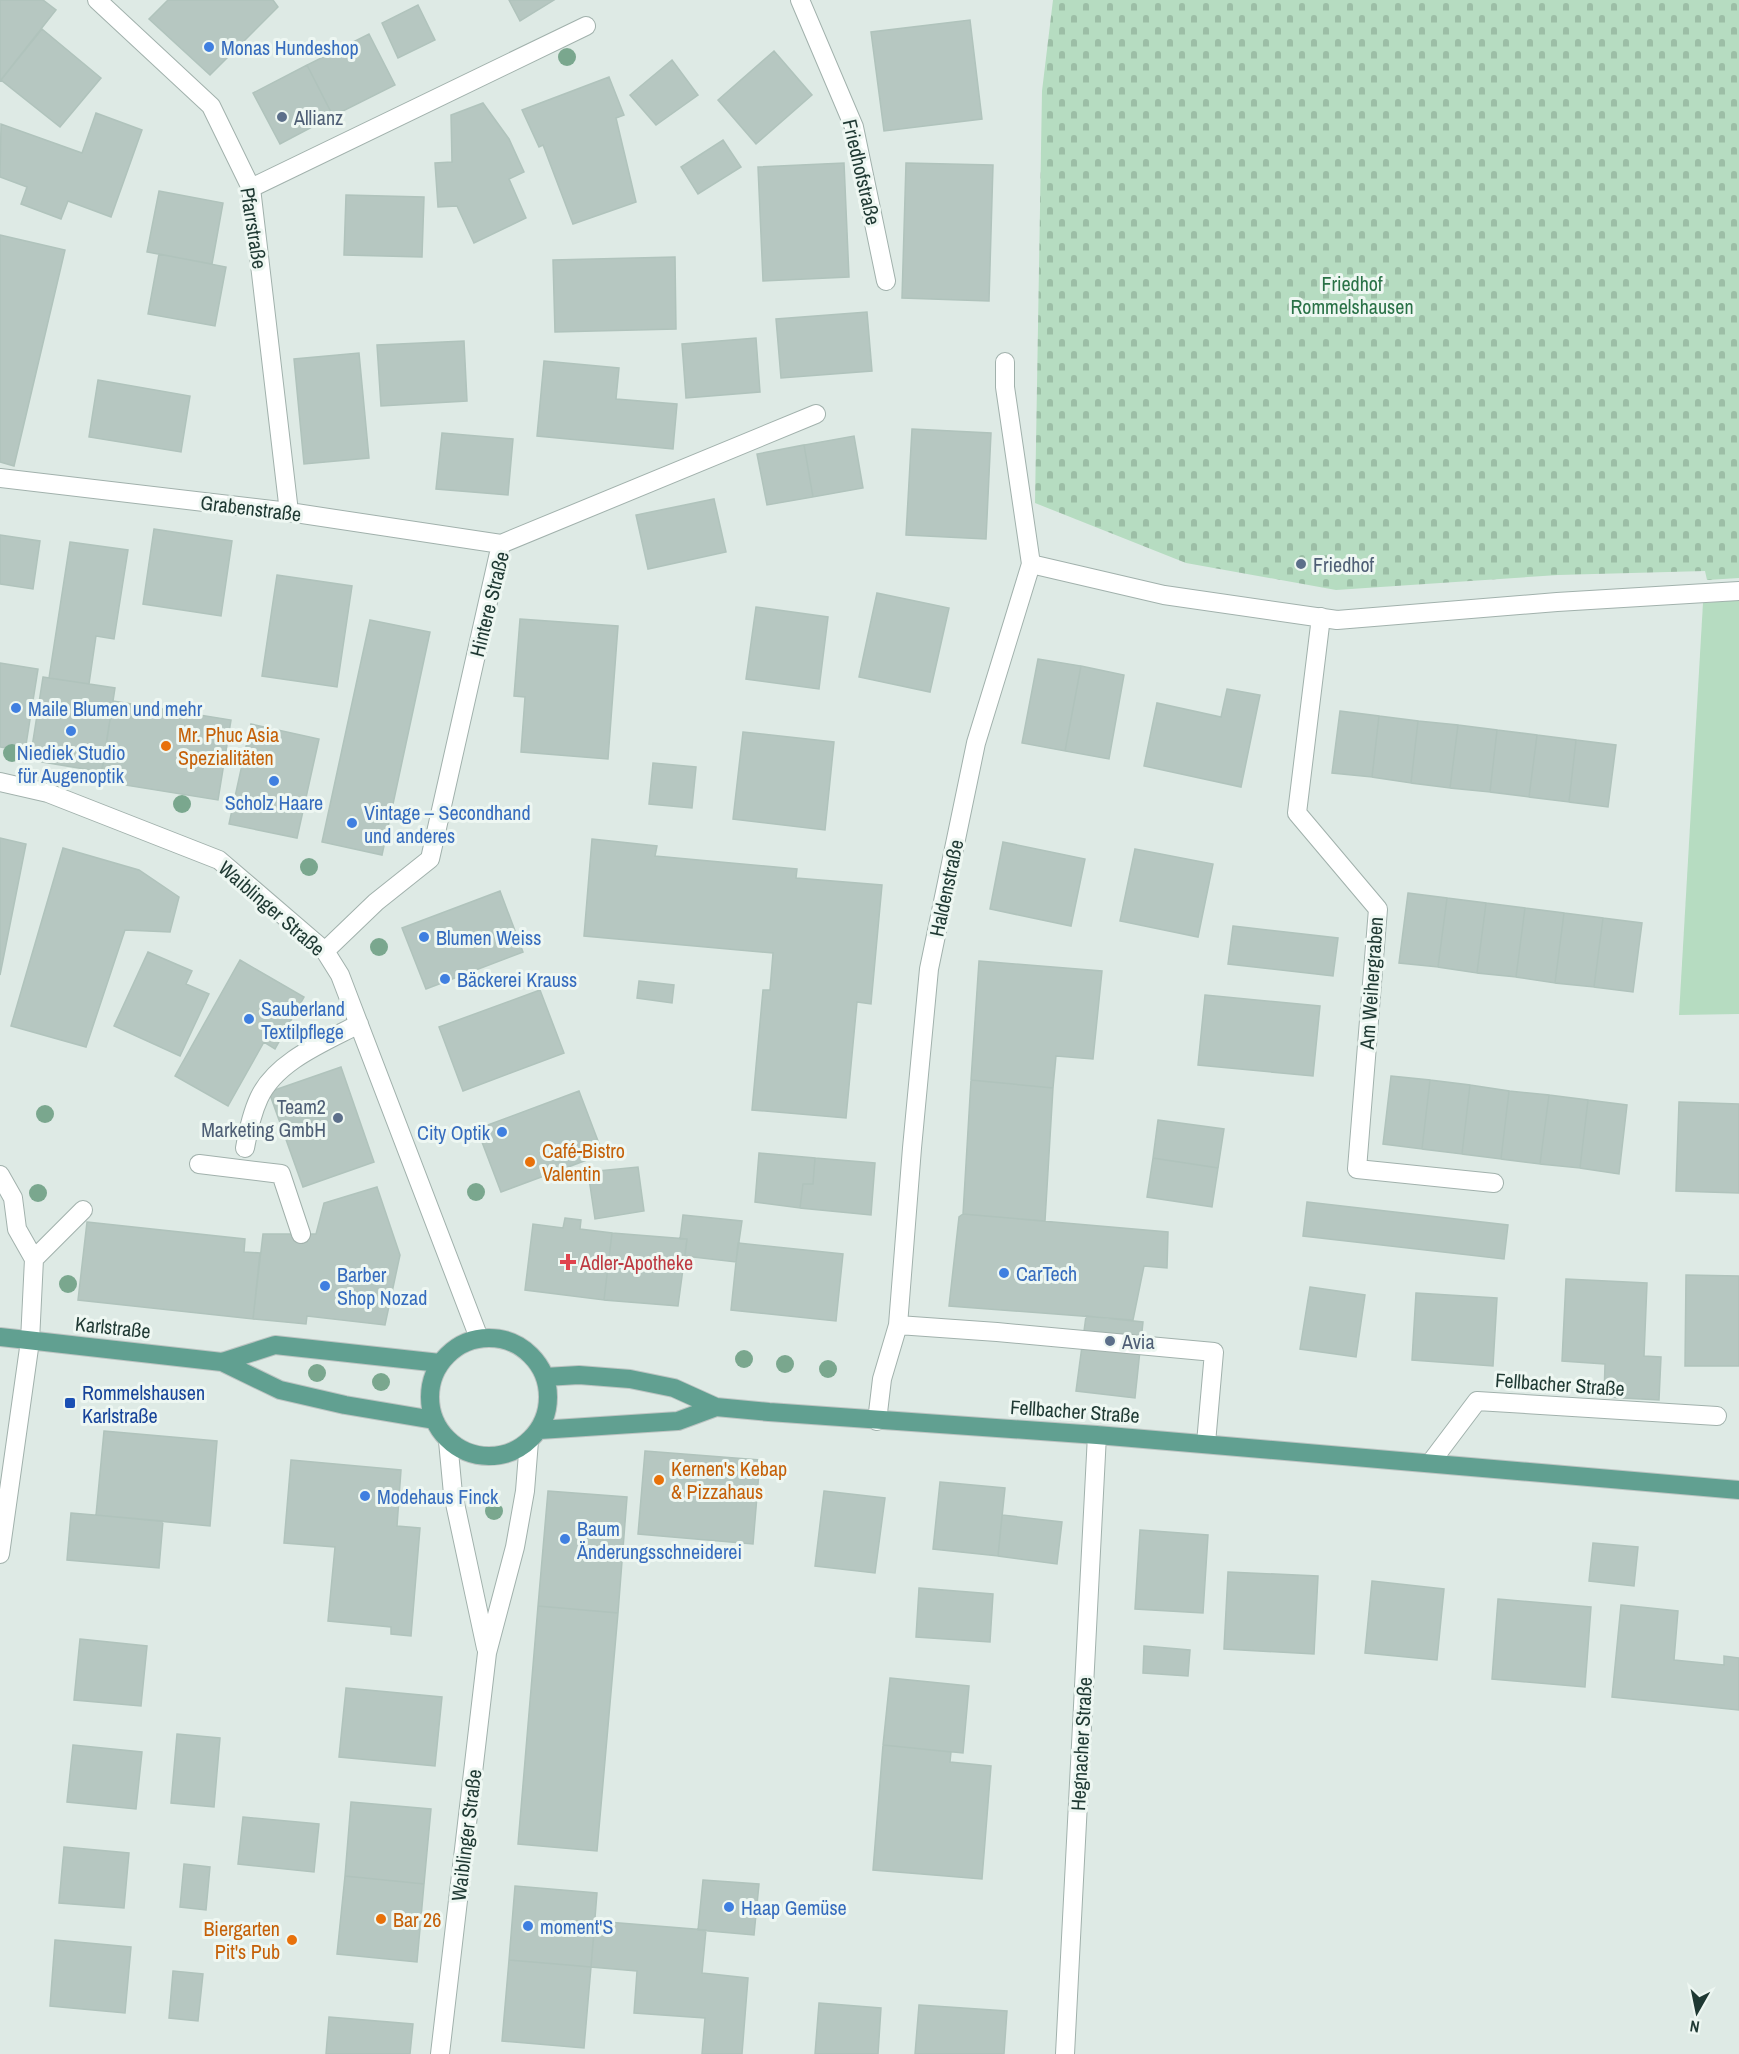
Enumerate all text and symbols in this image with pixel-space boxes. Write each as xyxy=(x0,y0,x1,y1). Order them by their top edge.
place label: Monas Hundeshop xyxy=(221,34,359,61)
marker: Monas Hundeshop xyxy=(202,40,216,54)
place label: Allianz xyxy=(293,104,343,131)
marker: Allianz xyxy=(275,110,289,124)
street label: Friedhofstraße xyxy=(837,117,887,227)
street label: Pfarrstraße xyxy=(234,185,274,271)
park label: Friedhof Rommelshausen xyxy=(1290,270,1414,320)
street label: Grabenstraße xyxy=(199,488,303,528)
street label: Hintere Straße xyxy=(463,549,515,659)
place label: Friedhof xyxy=(1313,551,1375,578)
marker: Friedhof xyxy=(1294,557,1308,571)
place label: Maile Blumen und mehr xyxy=(28,695,203,722)
marker: Maile Blumen und mehr xyxy=(9,701,23,715)
place label: Mr. Phuc Asia Spezialitäten xyxy=(178,721,279,771)
marker: Niediek Studio für Augenoptik xyxy=(64,724,78,738)
place label: Niediek Studio für Augenoptik xyxy=(17,739,125,789)
marker: Mr. Phuc Asia Spezialitäten xyxy=(159,739,173,753)
marker: Scholz Haare xyxy=(267,774,281,788)
place label: Scholz Haare xyxy=(225,789,323,816)
place label: Vintage – Secondhand und anderes xyxy=(364,799,531,849)
marker: Vintage – Secondhand und anderes xyxy=(345,816,359,830)
street label: Haldenstraße xyxy=(923,837,969,939)
street label: Waiblinger Straße xyxy=(213,854,331,962)
street label: Am Weihergraben xyxy=(1353,916,1389,1051)
place label: Blumen Weiss xyxy=(436,924,541,951)
marker: Blumen Weiss xyxy=(417,930,431,944)
place label: Bäckerei Krauss xyxy=(457,966,577,993)
marker: Bäckerei Krauss xyxy=(438,972,452,986)
place label: Sauberland Textilpflege xyxy=(261,995,345,1045)
marker: Sauberland Textilpflege xyxy=(242,1012,256,1026)
place label: Team2 Marketing GmbH xyxy=(201,1093,326,1143)
marker: Team2 Marketing GmbH xyxy=(331,1111,345,1125)
place label: City Optik xyxy=(417,1119,491,1146)
marker: City Optik xyxy=(495,1125,509,1139)
place label: Café-Bistro Valentin xyxy=(542,1137,625,1187)
marker: Café-Bistro Valentin xyxy=(523,1155,537,1169)
place label: Adler-Apotheke xyxy=(579,1249,693,1276)
marker: Adler-Apotheke xyxy=(561,1255,575,1269)
place label: CarTech xyxy=(1016,1260,1077,1287)
place label: Barber Shop Nozad xyxy=(337,1261,427,1311)
marker: CarTech xyxy=(997,1266,1011,1280)
marker: Barber Shop Nozad xyxy=(318,1279,332,1293)
street label: Karlstraße xyxy=(74,1310,152,1344)
place label: Avia xyxy=(1121,1328,1155,1355)
marker: Avia xyxy=(1103,1334,1117,1348)
street label: Fellbacher Straße xyxy=(1494,1366,1626,1402)
place label: Rommelshausen Karlstraße xyxy=(82,1379,205,1429)
street label: Fellbacher Straße xyxy=(1009,1393,1141,1429)
marker: Rommelshausen Karlstraße xyxy=(63,1396,77,1410)
place label: Kernen's Kebap & Pizzahaus xyxy=(671,1455,787,1505)
marker: Kernen's Kebap & Pizzahaus xyxy=(652,1473,666,1487)
place label: Modehaus Finck xyxy=(377,1483,499,1510)
marker: Modehaus Finck xyxy=(358,1489,372,1503)
place label: Baum Änderungsschneiderei xyxy=(576,1515,742,1565)
marker: Baum Änderungsschneiderei xyxy=(558,1532,572,1546)
street label: Hegnacher Straße xyxy=(1064,1676,1098,1812)
street label: Waiblinger Straße xyxy=(445,1768,487,1902)
place label: Haap Gemüse xyxy=(741,1894,847,1921)
marker: Haap Gemüse xyxy=(722,1900,736,1914)
place label: Bar 26 xyxy=(393,1906,441,1933)
marker: Bar 26 xyxy=(374,1912,388,1926)
place label: moment'S xyxy=(540,1913,613,1940)
place label: Biergarten Pit's Pub xyxy=(203,1915,280,1965)
marker: moment'S xyxy=(521,1919,535,1933)
marker: Biergarten Pit's Pub xyxy=(285,1933,299,1947)
north arrow xyxy=(1667,1982,1727,2042)
text: N xyxy=(1688,2015,1701,2038)

